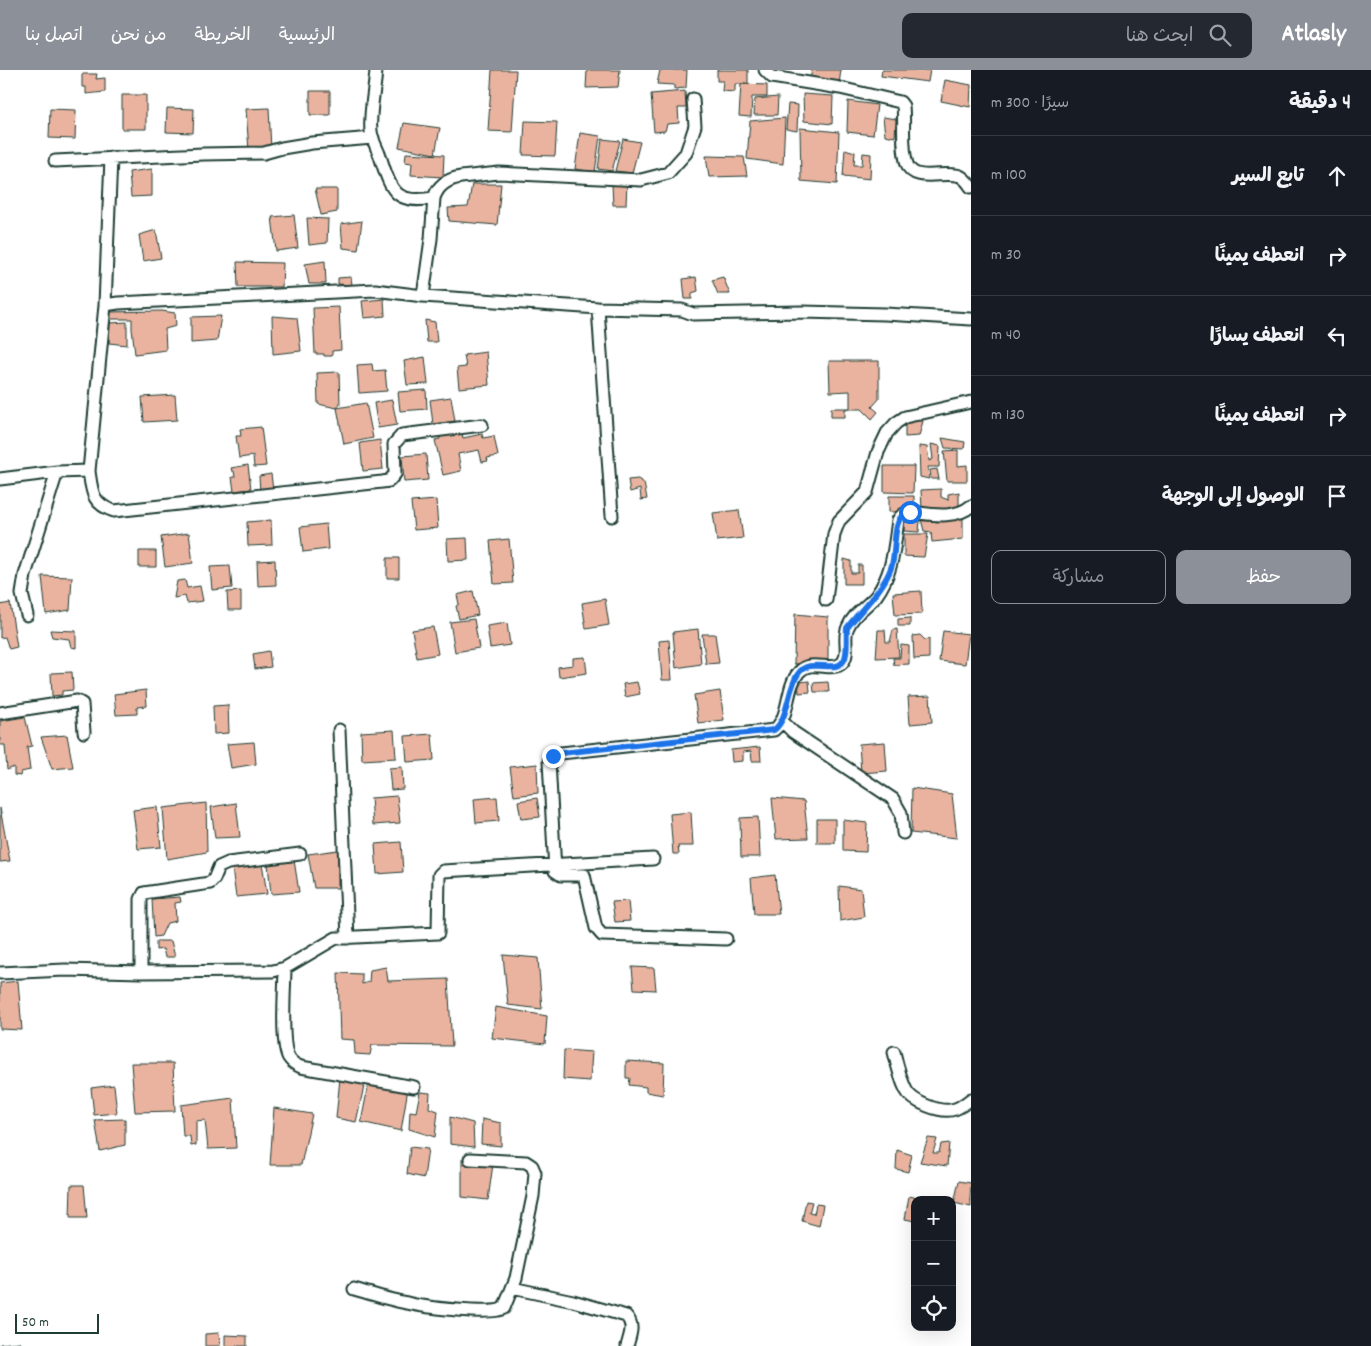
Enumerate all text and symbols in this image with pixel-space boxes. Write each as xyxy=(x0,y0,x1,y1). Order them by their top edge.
search box xyxy=(902,13,1252,58)
text: Atlasly xyxy=(1282,18,1346,52)
icon: search xyxy=(1206,21,1234,49)
text: اتصل بنا xyxy=(25,24,83,49)
text: من نحن xyxy=(111,24,167,49)
text: الخريطة xyxy=(195,24,251,49)
text: الرئيسية xyxy=(279,24,335,49)
text: ابحث هنا xyxy=(1126,24,1194,51)
text: 4 دقيقة xyxy=(1289,89,1351,119)
text: سيرًا · 300 m xyxy=(991,92,1069,115)
icon: ahead xyxy=(1323,162,1351,190)
text: 100 m xyxy=(991,164,1027,187)
text: تابع السير xyxy=(1232,164,1304,191)
icon: right xyxy=(1323,242,1351,270)
text: 30 m xyxy=(991,244,1022,267)
text: انعطف يمينًا xyxy=(1215,244,1304,271)
icon: left xyxy=(1323,322,1351,350)
text: 40 m xyxy=(991,324,1021,347)
text: انعطف يسارًا xyxy=(1210,324,1304,351)
icon: right xyxy=(1323,402,1351,430)
text: 130 m xyxy=(991,404,1025,427)
text: انعطف يمينًا xyxy=(1215,404,1304,431)
icon: arrive xyxy=(1323,482,1351,510)
text: الوصول إلى الوجهة xyxy=(1162,484,1304,511)
route start xyxy=(899,501,922,524)
button: مشاركة xyxy=(991,550,1166,604)
button: حفظ xyxy=(1176,550,1351,604)
route end xyxy=(542,745,565,768)
map controls xyxy=(911,1196,956,1331)
button: + xyxy=(911,1196,956,1241)
button: − xyxy=(911,1241,956,1286)
button: locate xyxy=(911,1286,956,1331)
scale bar xyxy=(15,1311,99,1334)
text: 50 m xyxy=(22,1313,49,1333)

